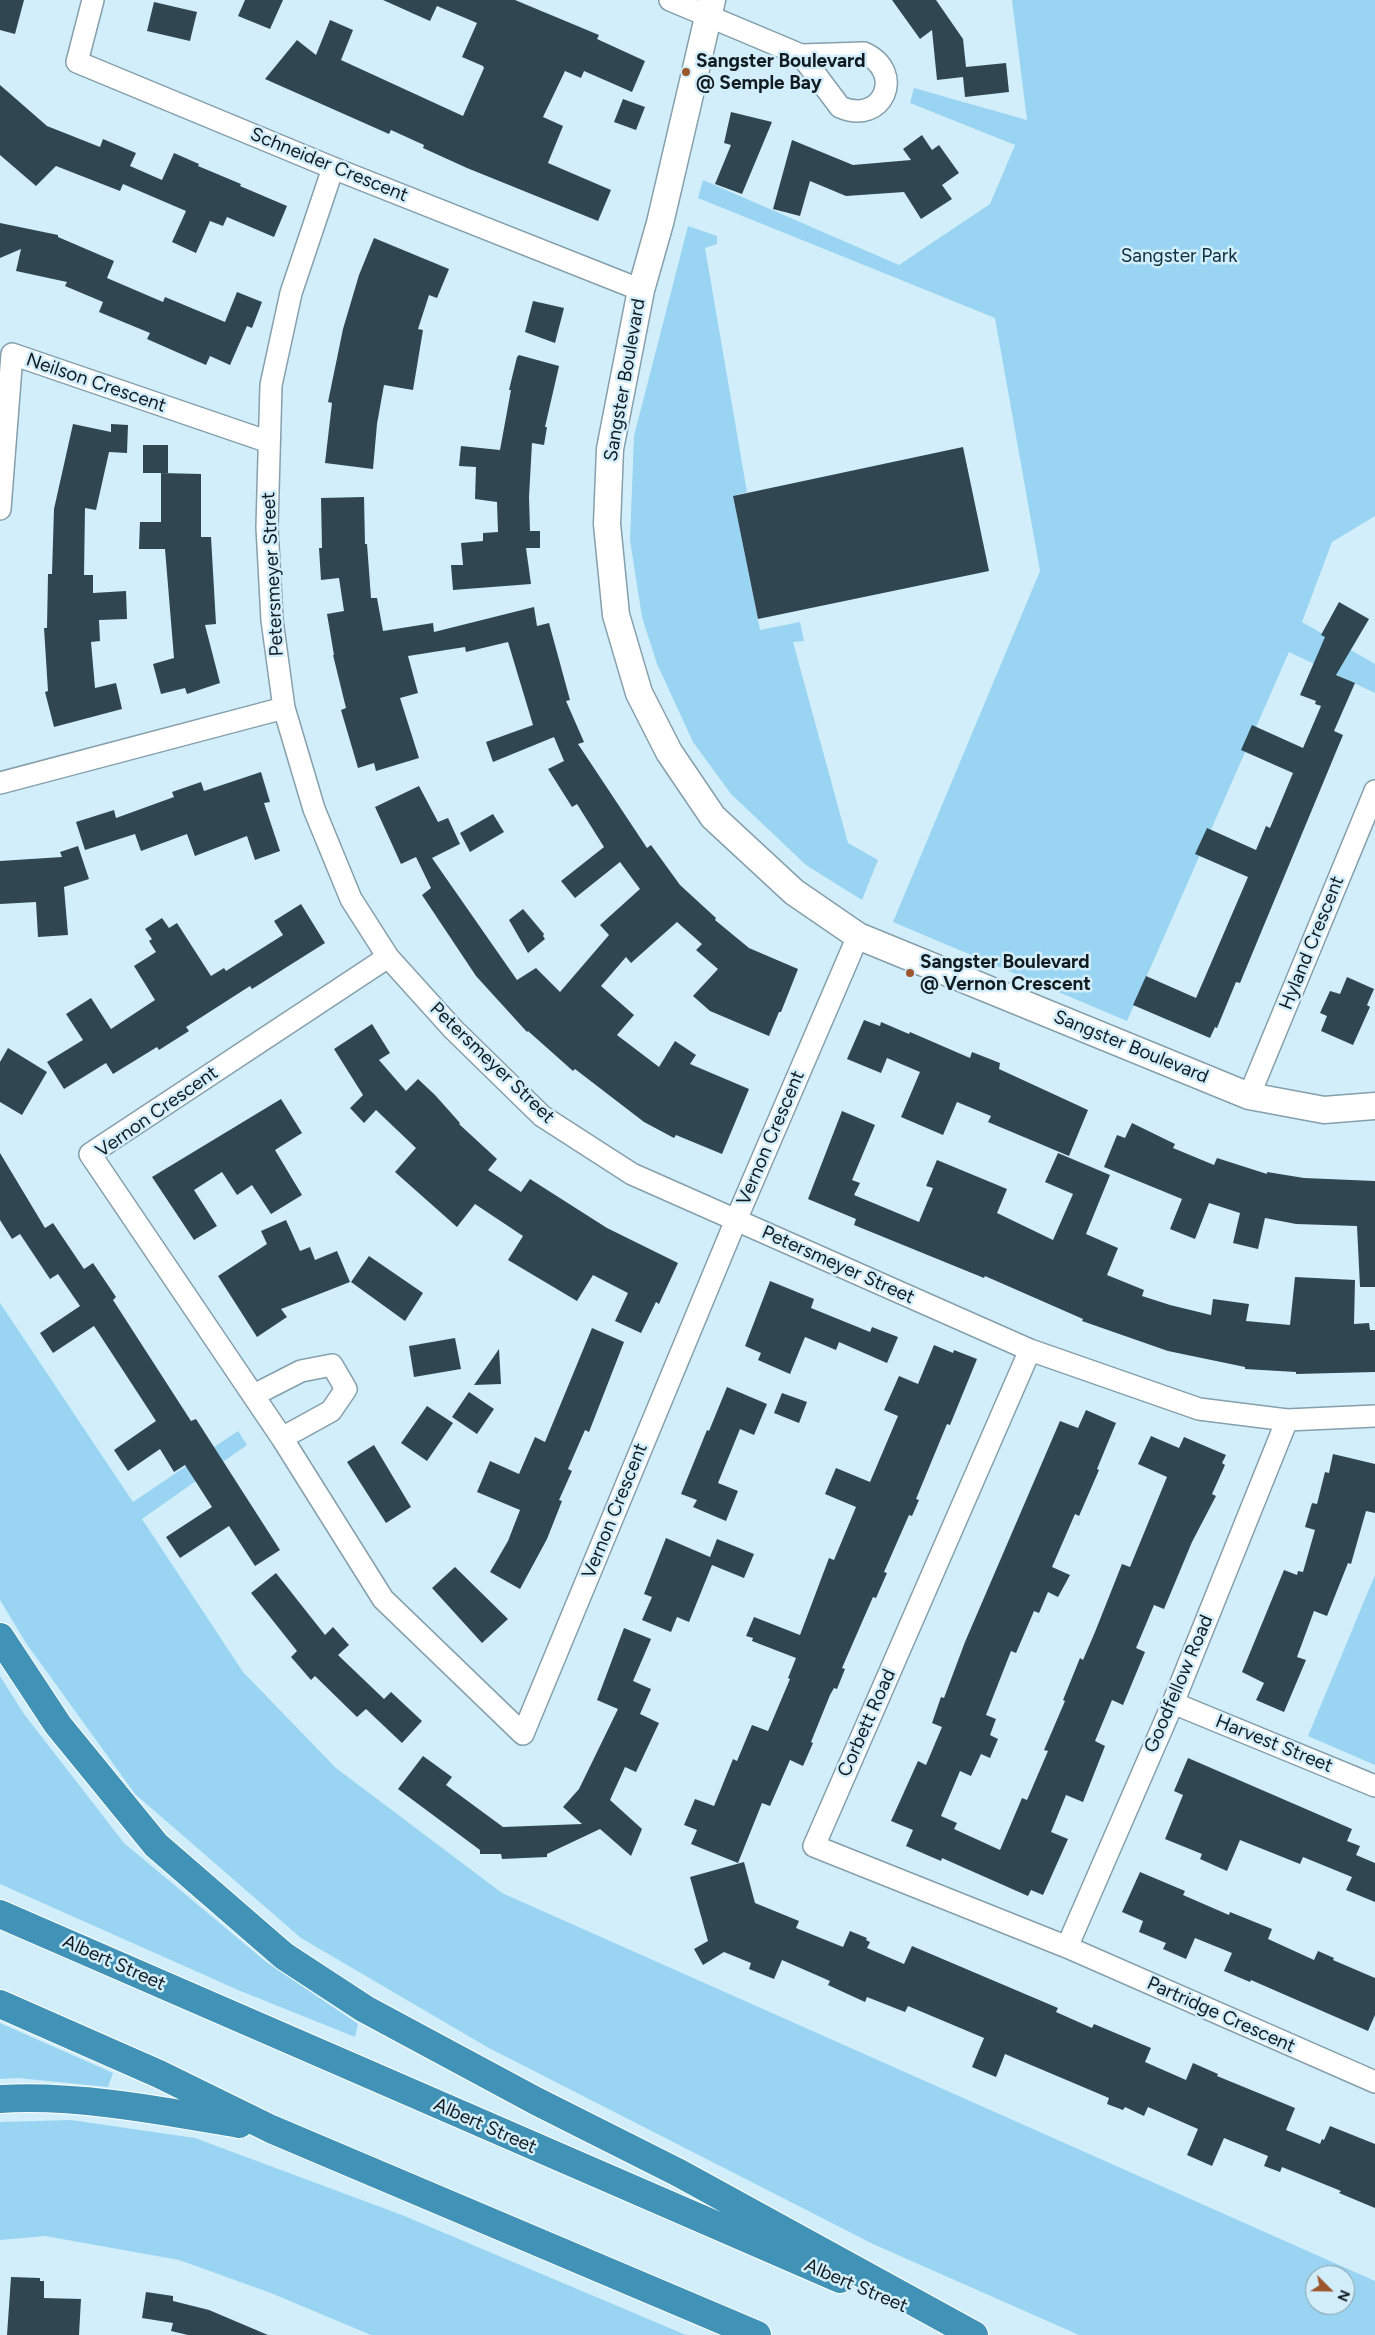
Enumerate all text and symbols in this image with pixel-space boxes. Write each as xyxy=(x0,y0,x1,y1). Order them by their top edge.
place label: Sangster Boulevard @ Semple Bay xyxy=(696,50,866,94)
marker: Sangster Boulevard @ Semple Bay xyxy=(680,66,692,78)
street label: Schneider Crescent xyxy=(247,123,411,207)
park label: Sangster Park xyxy=(1121,245,1237,267)
street label: Sangster Boulevard xyxy=(599,297,651,463)
street label: Neilson Crescent xyxy=(23,348,169,418)
street label: Petersmeyer Street xyxy=(257,491,289,657)
street label: Hyland Crescent xyxy=(1275,873,1349,1013)
place label: Sangster Boulevard @ Vernon Crescent xyxy=(920,951,1091,995)
marker: Sangster Boulevard @ Vernon Crescent xyxy=(904,967,916,979)
street label: Petersmeyer Street xyxy=(425,998,559,1128)
street label: Sangster Boulevard xyxy=(1050,1006,1212,1088)
street label: Vernon Crescent xyxy=(92,1061,222,1163)
street label: Vernon Crescent xyxy=(732,1067,810,1209)
street label: Petersmeyer Street xyxy=(758,1221,918,1309)
street label: Vernon Crescent xyxy=(577,1440,653,1582)
street label: Goodfellow Road xyxy=(1140,1612,1218,1756)
street label: Corbett Road xyxy=(833,1666,901,1780)
street label: Harvest Street xyxy=(1212,1710,1336,1778)
street label: Albert Street xyxy=(59,1930,169,1996)
street label: Partridge Crescent xyxy=(1143,1972,1299,2058)
street label: Albert Street xyxy=(430,2093,540,2159)
street label: Albert Street xyxy=(801,2254,911,2318)
north arrow xyxy=(1305,2265,1355,2315)
text: N xyxy=(1333,2287,1353,2304)

